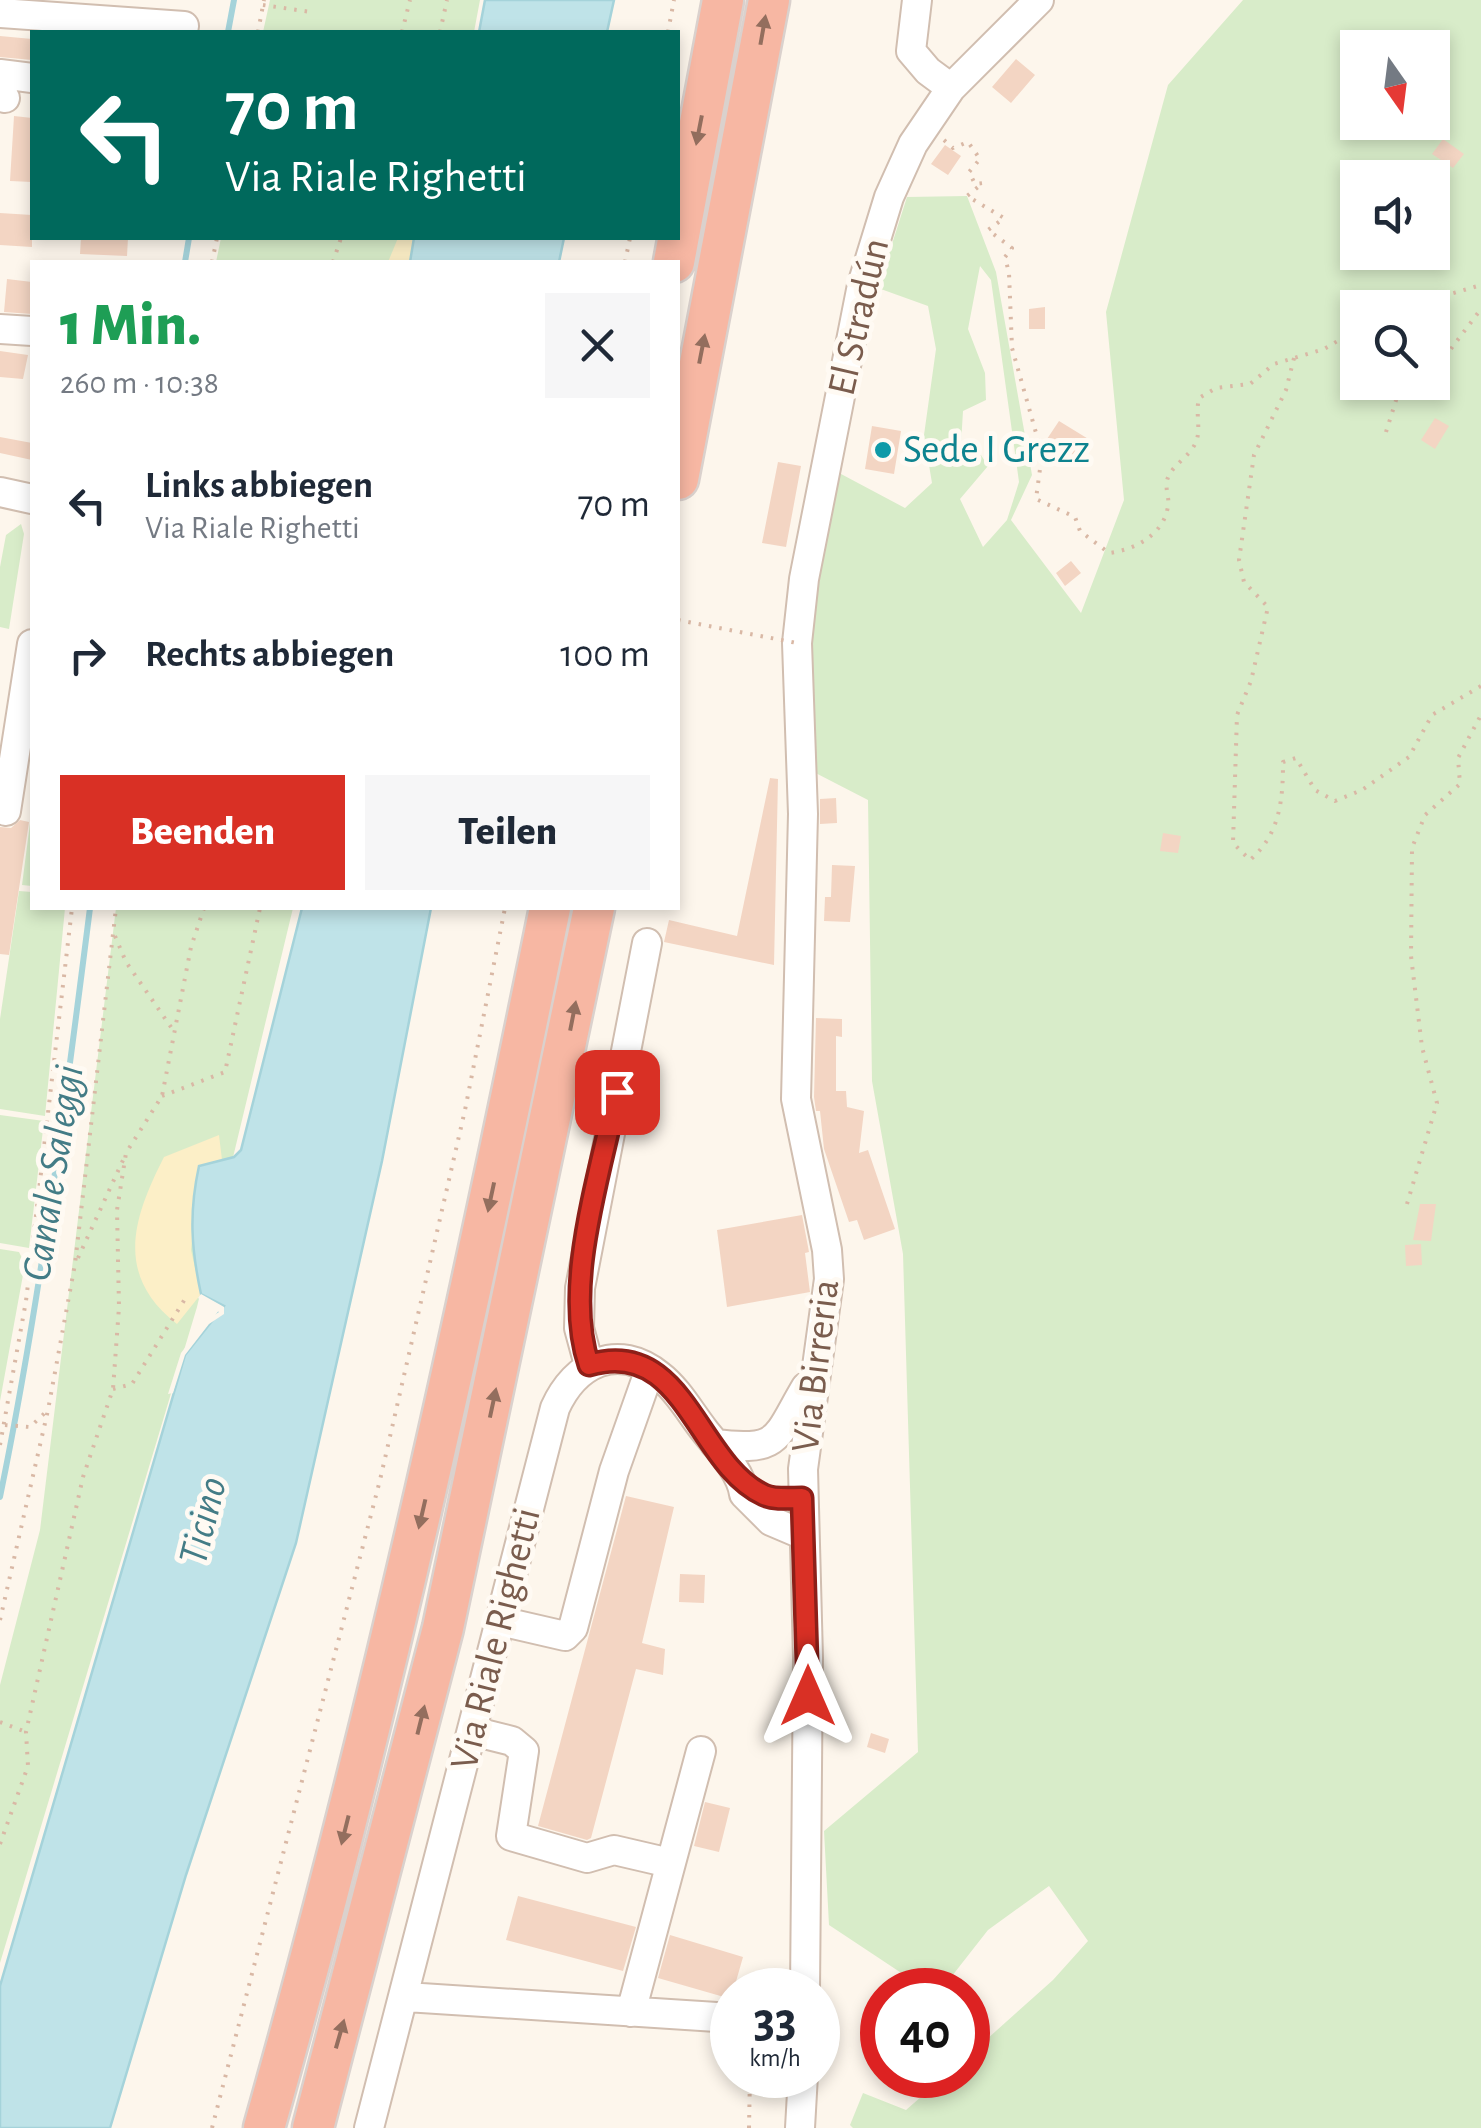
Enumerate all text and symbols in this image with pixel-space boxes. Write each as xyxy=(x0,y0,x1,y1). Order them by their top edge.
one-way arrow xyxy=(756,13,771,45)
north arrow xyxy=(1340,30,1450,140)
map controls xyxy=(1340,30,1450,400)
icon: left xyxy=(60,70,190,200)
text: 70 m xyxy=(225,73,359,143)
one-way arrow xyxy=(691,115,706,146)
text: Via Riale Righetti xyxy=(225,155,527,200)
button: sound xyxy=(1340,160,1450,270)
street label: El Stradún xyxy=(822,235,896,399)
button: search xyxy=(1340,290,1450,400)
button: close xyxy=(545,293,650,398)
text: 1 Min. xyxy=(60,296,201,356)
one-way arrow xyxy=(695,333,711,364)
text: 260 m · 10:38 xyxy=(60,367,219,399)
place label: Sede I Grezz xyxy=(903,430,1090,470)
marker: Sede I Grezz xyxy=(872,439,894,461)
text: Links abbiegen xyxy=(145,467,373,505)
icon: left xyxy=(60,478,115,533)
text: 70 m xyxy=(577,486,650,524)
text: Via Riale Righetti xyxy=(145,512,360,544)
icon: right xyxy=(60,628,115,683)
text: Rechts abbiegen xyxy=(145,636,394,674)
text: 100 m xyxy=(560,636,650,674)
button: Beenden xyxy=(60,775,345,890)
button: Teilen xyxy=(365,775,650,890)
one-way arrow xyxy=(565,1000,581,1031)
pin xyxy=(575,1050,660,1135)
water label: Canale Saleggi xyxy=(15,1062,91,1284)
icon: arrive xyxy=(590,1065,645,1120)
one-way arrow xyxy=(482,1182,498,1213)
street label: Via Birreria xyxy=(786,1277,846,1455)
one-way arrow xyxy=(486,1387,501,1418)
water label: Ticino xyxy=(172,1473,234,1569)
one-way arrow xyxy=(414,1499,429,1530)
street label: Via Riale Righetti xyxy=(444,1504,548,1774)
position arrow xyxy=(756,1644,860,1748)
one-way arrow xyxy=(414,1704,429,1735)
one-way arrow xyxy=(337,1815,353,1846)
speed limit sign: 40 xyxy=(860,1968,990,2098)
text: 33 xyxy=(753,1996,797,2046)
one-way arrow xyxy=(332,2018,348,2049)
text: km/h xyxy=(749,2046,801,2071)

